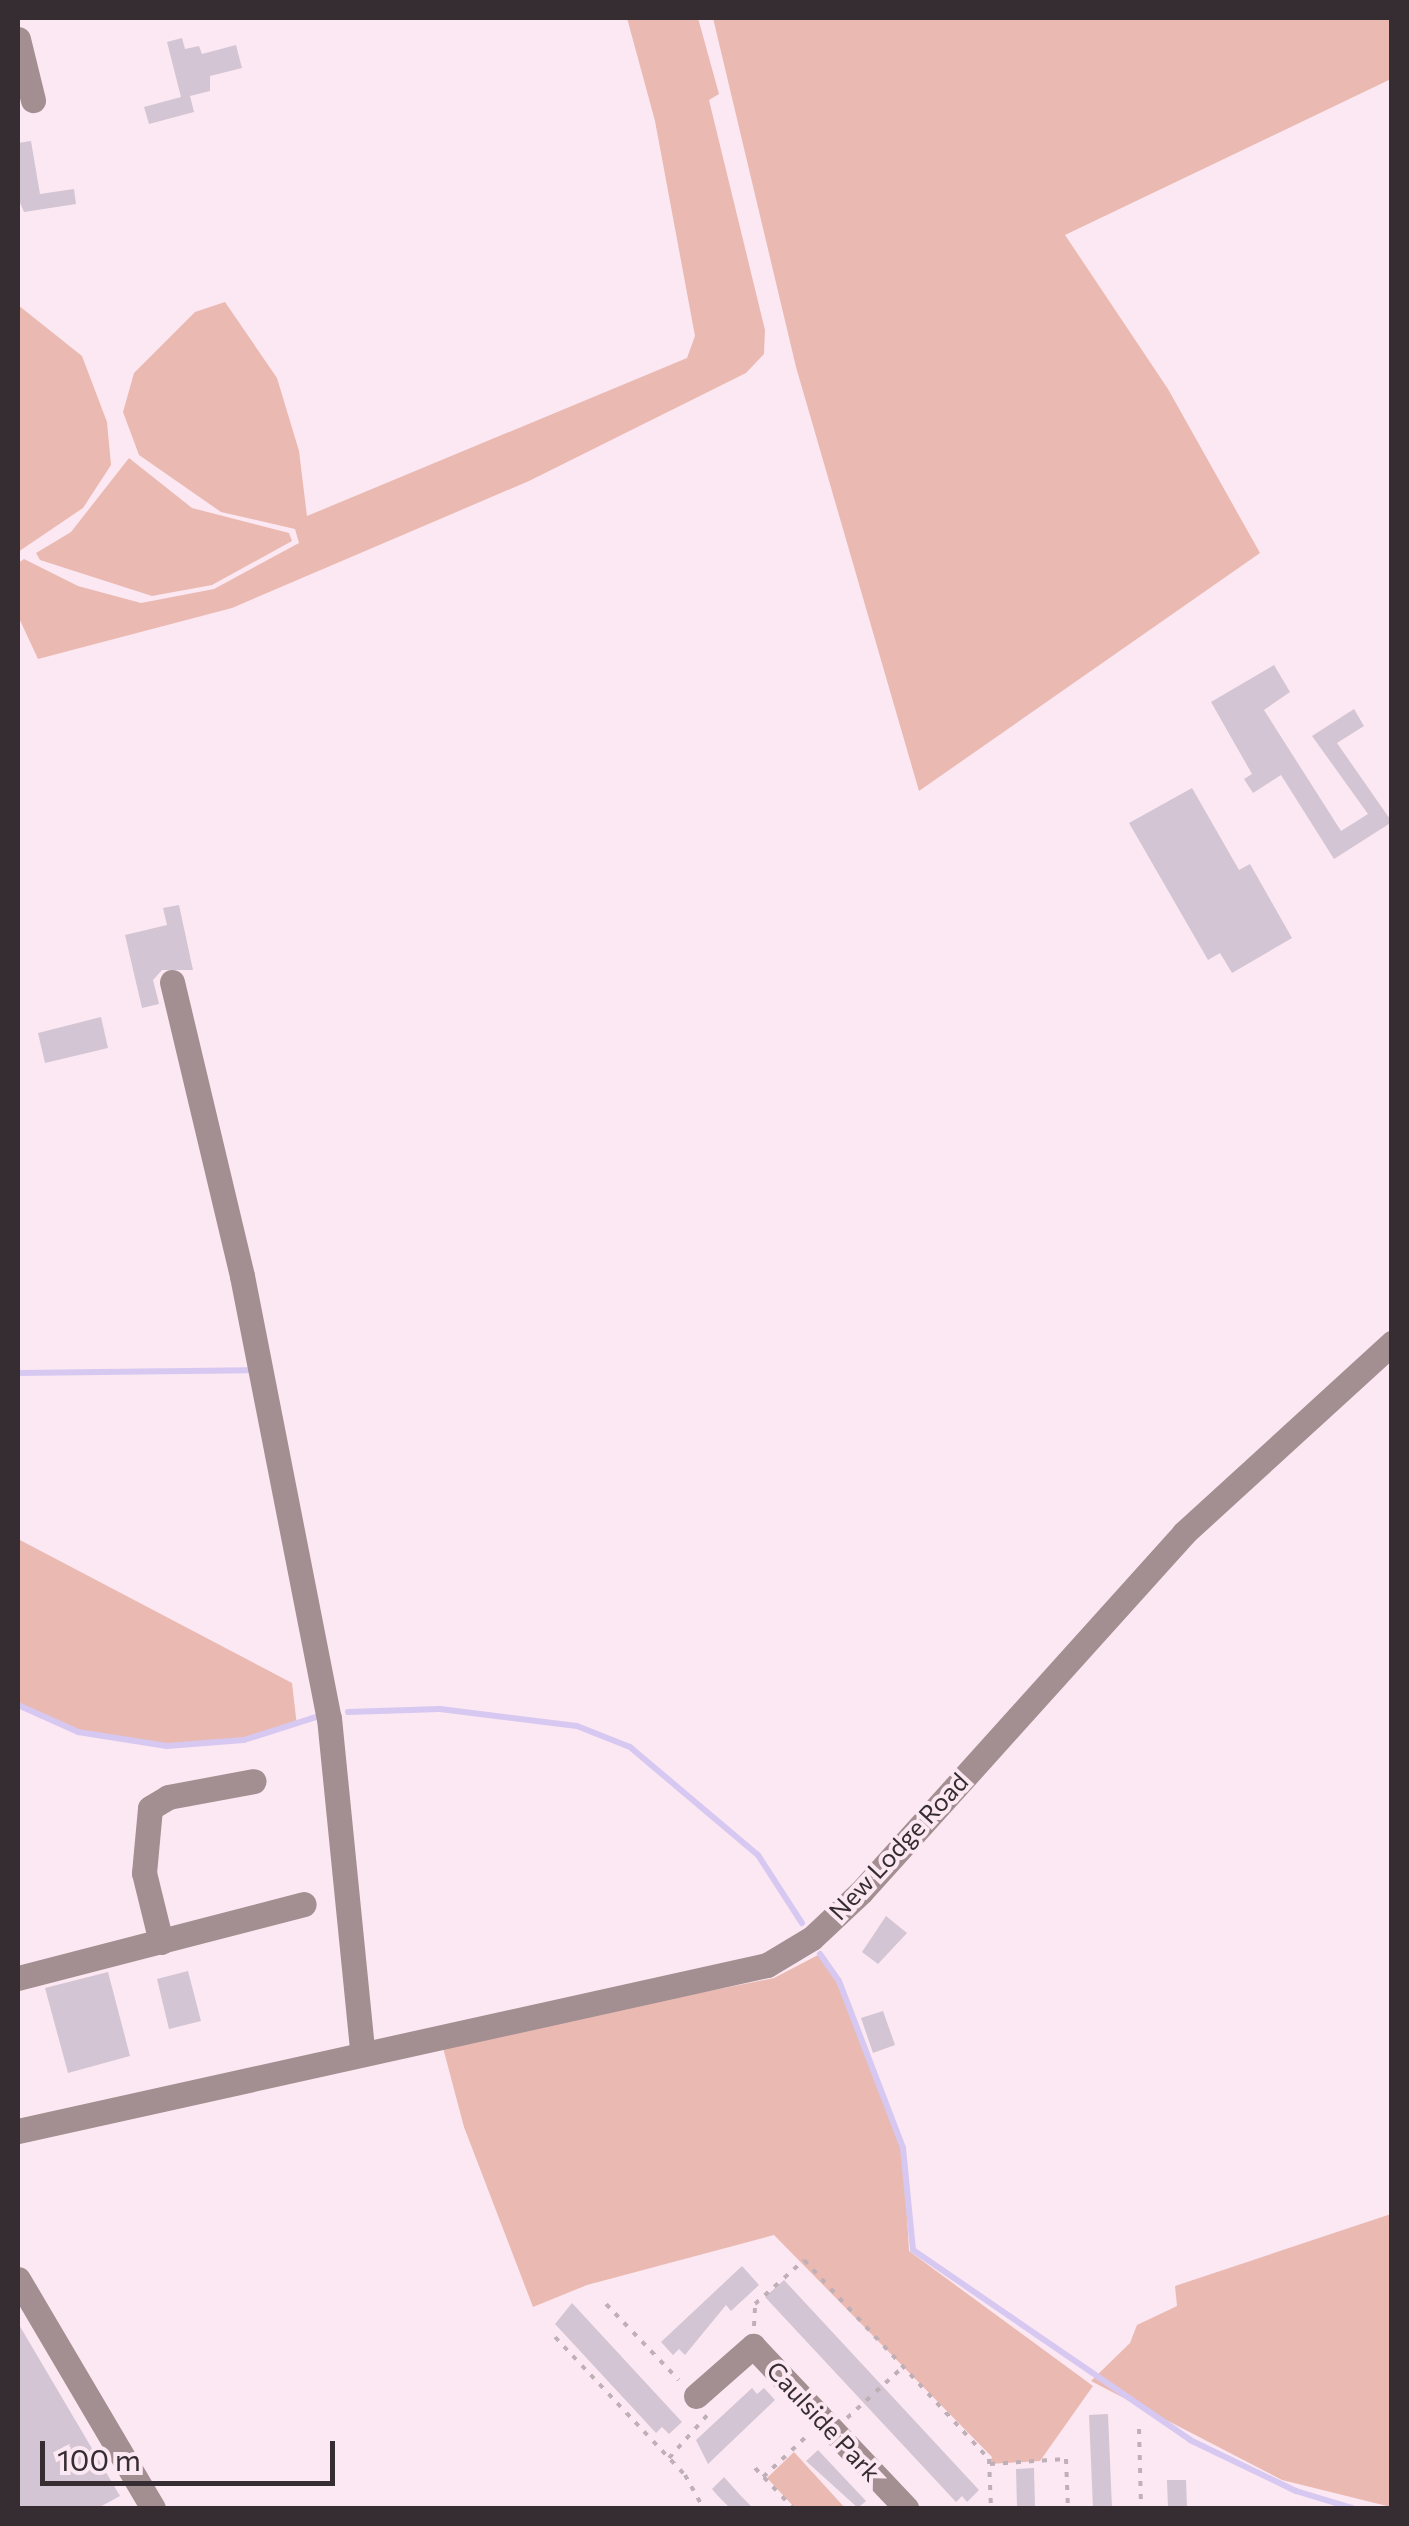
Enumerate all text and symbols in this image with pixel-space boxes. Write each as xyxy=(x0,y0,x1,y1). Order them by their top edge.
street label: New Lodge Road xyxy=(822,1766,974,1926)
street label: Caulside Park xyxy=(761,2355,887,2487)
scale bar xyxy=(45,2421,340,2483)
text: 100 m xyxy=(57,2440,141,2477)

